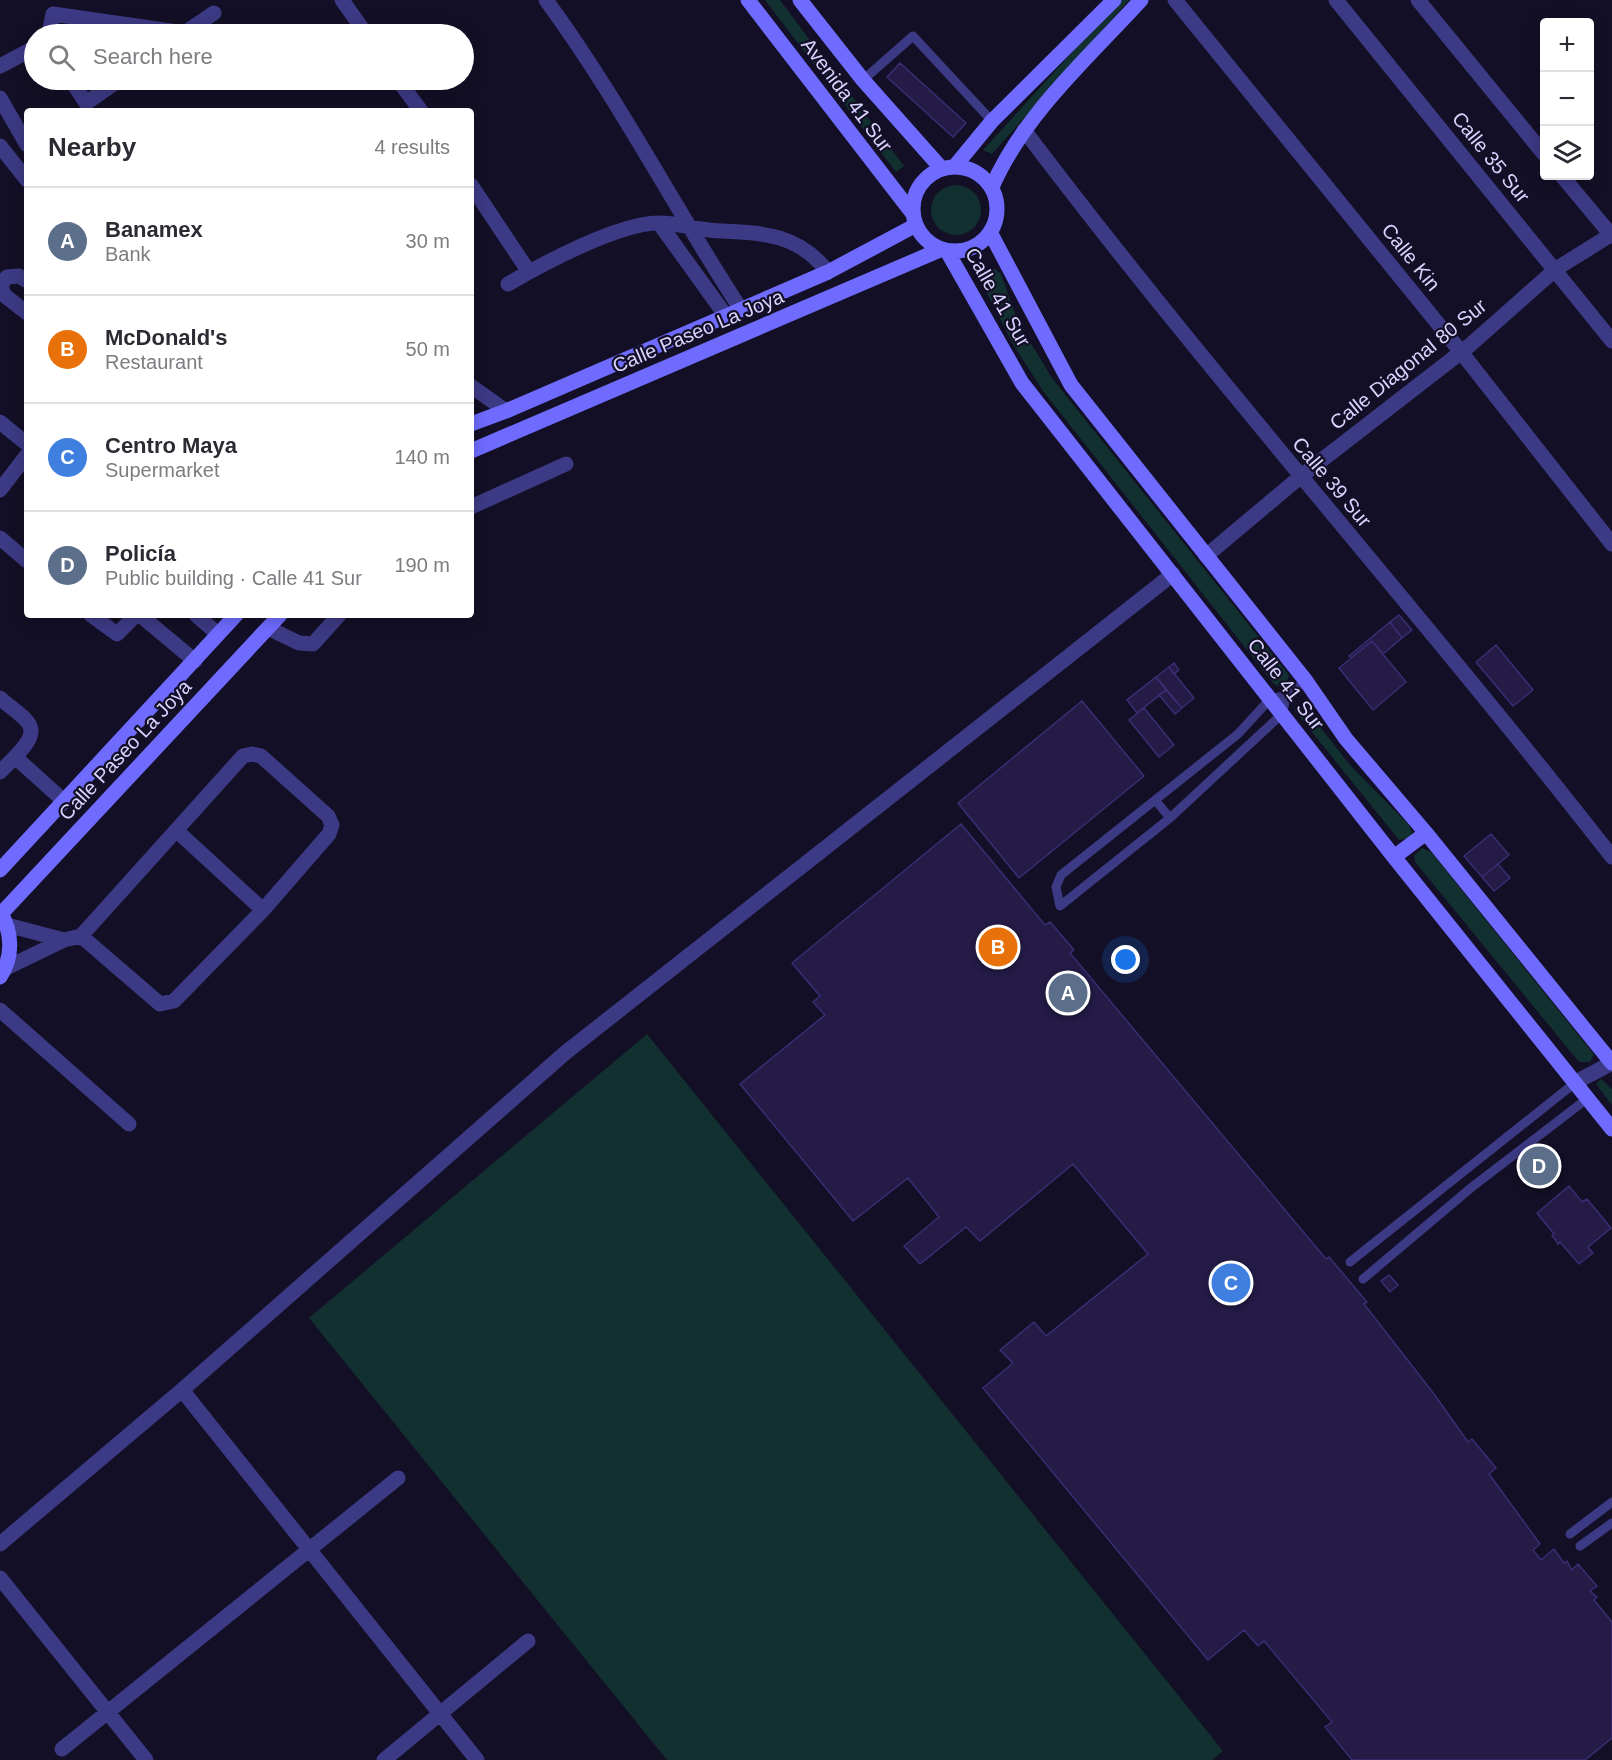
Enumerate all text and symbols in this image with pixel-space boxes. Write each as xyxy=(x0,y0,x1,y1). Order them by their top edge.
map controls xyxy=(1540,18,1594,180)
button: + xyxy=(1540,18,1594,72)
search box xyxy=(24,24,474,90)
street label: Avenida 41 Sur xyxy=(797,34,897,156)
icon: search xyxy=(45,41,78,74)
text: Search here xyxy=(93,44,213,69)
button: − xyxy=(1540,72,1594,126)
street label: Calle 35 Sur xyxy=(1448,107,1534,207)
button: layers xyxy=(1540,126,1594,180)
text: Nearby xyxy=(48,132,136,162)
text: 4 results xyxy=(374,136,450,158)
text: Banamex xyxy=(105,217,203,242)
street label: Calle Kin xyxy=(1377,219,1445,295)
text: A xyxy=(60,230,75,252)
text: 30 m xyxy=(406,230,450,252)
text: Bank xyxy=(105,243,151,265)
street label: Calle 41 Sur xyxy=(961,244,1035,350)
street label: Calle Paseo La Joya xyxy=(609,285,788,377)
street label: Calle Diagonal 80 Sur xyxy=(1325,294,1491,434)
text: McDonald's xyxy=(105,325,228,350)
text: B xyxy=(60,338,75,360)
text: 50 m xyxy=(406,338,450,360)
text: Restaurant xyxy=(105,351,203,373)
text: Centro Maya xyxy=(105,433,237,458)
street label: Calle 39 Sur xyxy=(1288,433,1376,531)
text: C xyxy=(60,446,75,468)
text: 140 m xyxy=(394,446,450,468)
text: Supermarket xyxy=(105,459,220,481)
text: Policía xyxy=(105,541,176,566)
text: D xyxy=(60,554,75,576)
text: 190 m xyxy=(394,554,450,576)
text: Public building · Calle 41 Sur xyxy=(105,567,362,589)
street label: Calle 41 Sur xyxy=(1243,634,1329,734)
street label: Calle Paseo La Joya xyxy=(54,675,196,825)
pin: B xyxy=(978,924,1018,970)
your location xyxy=(1111,945,1140,974)
pin: A xyxy=(1048,970,1088,1016)
pin: D xyxy=(1520,1144,1558,1188)
pin: C xyxy=(1212,1260,1250,1306)

